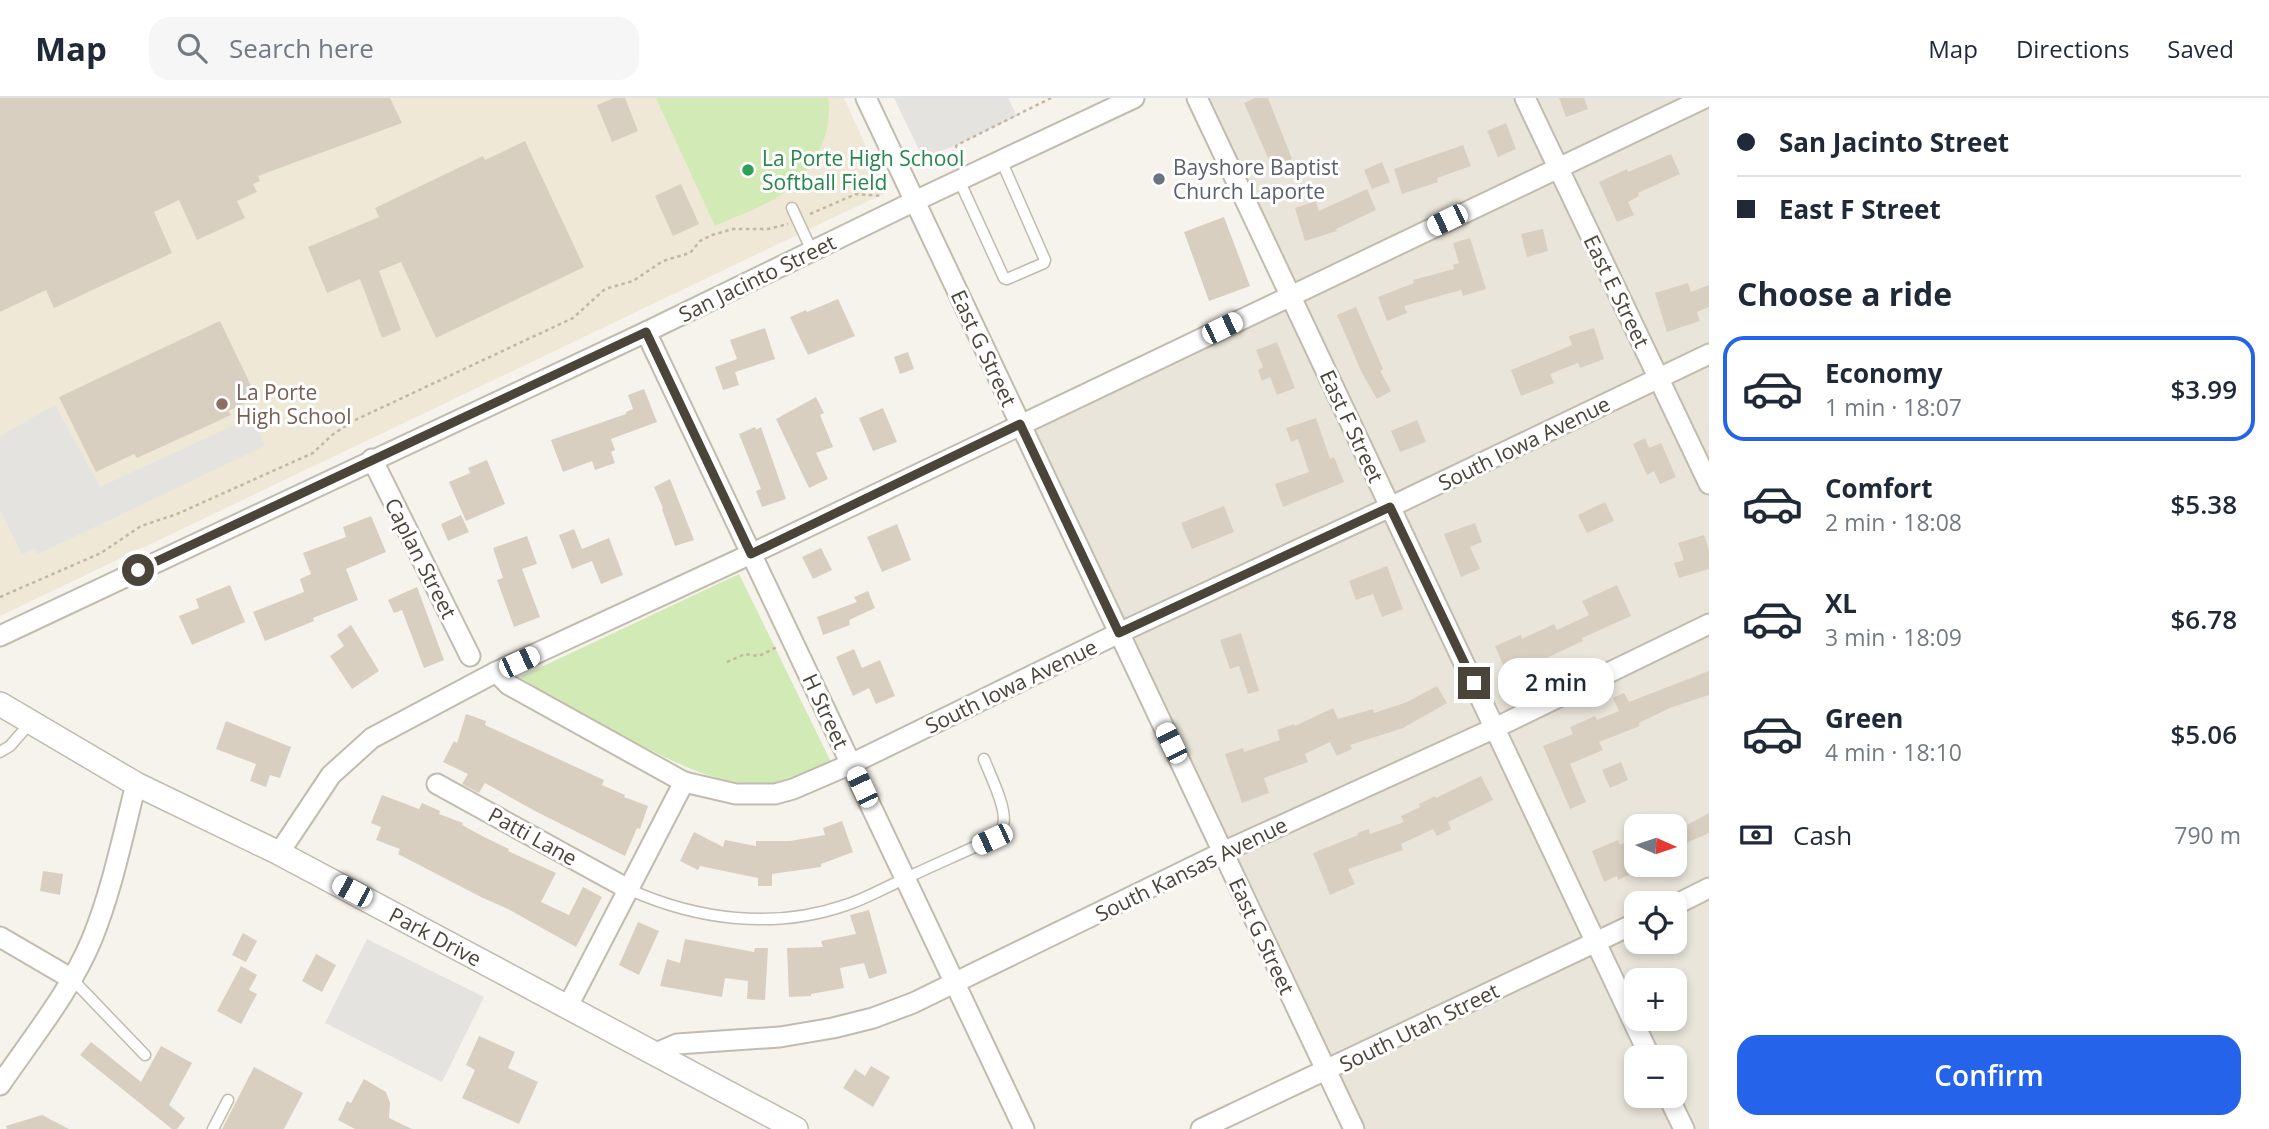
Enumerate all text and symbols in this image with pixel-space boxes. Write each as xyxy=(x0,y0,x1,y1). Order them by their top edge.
search box xyxy=(149,17,639,80)
text: Map xyxy=(35,26,107,71)
icon: search xyxy=(173,29,211,67)
text: Search here xyxy=(229,30,374,66)
text: Map xyxy=(1928,32,1978,65)
text: Directions xyxy=(2016,32,2129,65)
text: Saved xyxy=(2167,32,2234,65)
text: San Jacinto Street xyxy=(1779,124,2009,160)
place label: La Porte High School Softball Field xyxy=(762,144,964,196)
place label: Bayshore Baptist Church Laporte xyxy=(1173,153,1338,205)
marker: La Porte High School Softball Field xyxy=(740,162,756,178)
marker: Bayshore Baptist Church Laporte xyxy=(1151,171,1167,187)
text: East F Street xyxy=(1779,191,1941,227)
car xyxy=(1424,201,1471,239)
street label: San Jacinto Street xyxy=(674,228,840,328)
street label: East E Street xyxy=(1578,230,1656,352)
text: Choose a ride xyxy=(1737,272,1952,315)
street label: East G Street xyxy=(945,285,1023,411)
car xyxy=(1199,309,1246,347)
text: Economy xyxy=(1825,355,1943,391)
icon: car xyxy=(1741,357,1804,420)
street label: East F Street xyxy=(1314,365,1390,487)
text: $3.99 xyxy=(2170,371,2237,407)
place label: La Porte High School xyxy=(236,378,352,430)
street label: South Iowa Avenue xyxy=(1433,389,1615,497)
text: 1 min · 18:07 xyxy=(1825,391,1962,423)
marker: La Porte High School xyxy=(214,396,230,412)
text: Comfort xyxy=(1825,470,1932,506)
icon: car xyxy=(1741,472,1804,535)
text: $5.38 xyxy=(2170,486,2237,522)
street label: Caplan Street xyxy=(379,493,463,623)
text: 2 min · 18:08 xyxy=(1825,506,1962,538)
route start xyxy=(122,554,154,586)
text: XL xyxy=(1825,585,1857,621)
icon: car xyxy=(1741,587,1804,650)
text: $6.78 xyxy=(2170,601,2237,637)
text: 3 min · 18:09 xyxy=(1825,621,1962,653)
street label: South Iowa Avenue xyxy=(920,632,1102,740)
car xyxy=(496,644,543,680)
callout: 2 min xyxy=(1498,658,1614,708)
text: 2 min xyxy=(1525,666,1587,698)
route end xyxy=(1458,667,1490,699)
street label: H Street xyxy=(796,669,856,753)
text: Green xyxy=(1825,700,1903,736)
icon: car xyxy=(1741,702,1804,765)
text: $5.06 xyxy=(2170,716,2237,752)
car xyxy=(1153,720,1190,766)
text: 4 min · 18:10 xyxy=(1825,736,1962,768)
car xyxy=(844,764,881,810)
street label: Patti Lane xyxy=(484,800,582,872)
street label: South Kansas Avenue xyxy=(1090,810,1292,928)
north arrow xyxy=(1624,814,1687,877)
map controls xyxy=(1624,814,1687,1108)
icon: cash xyxy=(1737,816,1775,854)
text: Cash xyxy=(1793,817,1852,853)
text: 790 m xyxy=(2174,819,2241,851)
car xyxy=(969,821,1016,857)
car xyxy=(329,872,376,910)
street label: East G Street xyxy=(1223,873,1301,999)
button: locate xyxy=(1624,891,1687,954)
street label: Park Drive xyxy=(384,900,487,973)
button: + xyxy=(1624,968,1687,1031)
street label: South Utah Street xyxy=(1335,976,1503,1078)
button: Confirm xyxy=(1737,1035,2241,1115)
button: − xyxy=(1624,1045,1687,1108)

